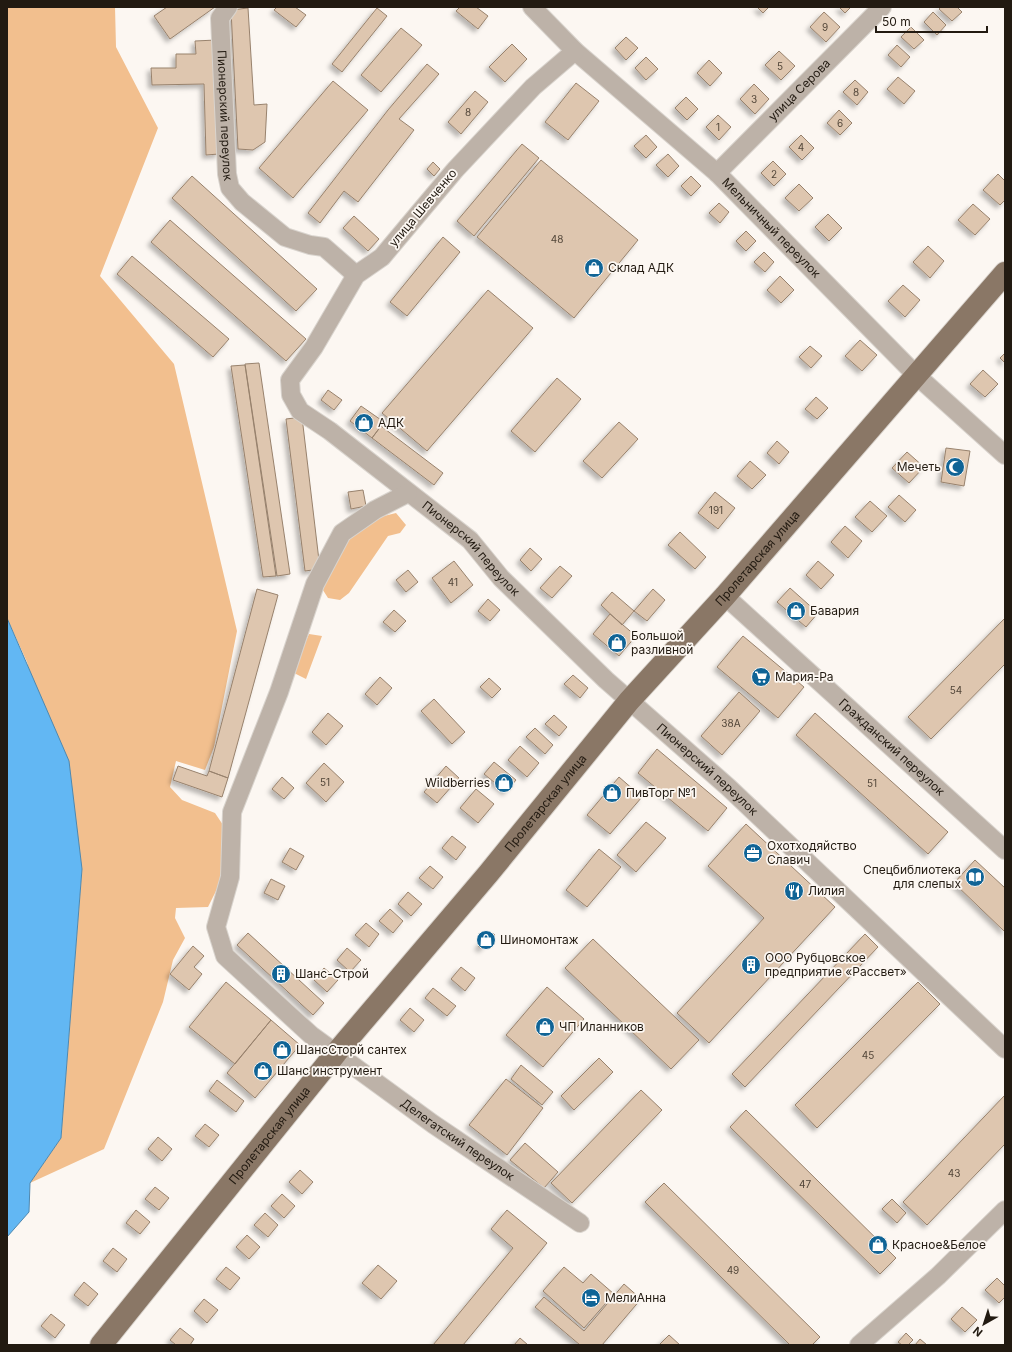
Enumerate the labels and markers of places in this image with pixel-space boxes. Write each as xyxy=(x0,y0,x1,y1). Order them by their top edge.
shop icon: Склад АДК xyxy=(583,257,605,279)
place label: Склад АДК xyxy=(608,260,674,275)
shop icon: АДК xyxy=(353,412,375,434)
place label: АДК xyxy=(378,415,404,430)
mosque icon: Мечеть xyxy=(944,456,966,478)
place label: Мечеть xyxy=(897,459,941,474)
shop icon: Бавария xyxy=(785,600,807,622)
place label: Бавария xyxy=(810,603,859,618)
place label: Большой разливной xyxy=(631,628,693,657)
shop icon: Большой разливной xyxy=(606,632,628,654)
supermarket icon: Мария-Ра xyxy=(750,666,772,688)
place label: Мария-Ра xyxy=(775,669,834,684)
shop icon: Wildberries xyxy=(493,772,515,794)
place label: Wildberries xyxy=(425,775,490,790)
shop icon: ПивТорг №1 xyxy=(601,782,623,804)
place label: ПивТорг №1 xyxy=(626,785,696,800)
place label: Охотходяйство Славич xyxy=(767,838,857,867)
office icon: Охотходяйство Славич xyxy=(742,842,764,864)
place label: Спецбиблиотека для слепых xyxy=(863,862,961,891)
library icon: Спецбиблиотека для слепых xyxy=(964,866,986,888)
restaurant icon: Лилия xyxy=(783,880,805,902)
place label: Лилия xyxy=(808,883,845,898)
shop icon: Шиномонтаж xyxy=(475,929,497,951)
place label: Шиномонтаж xyxy=(500,932,579,947)
place label: ООО Рубцовское предприятие «Рассвет» xyxy=(765,950,907,979)
building icon: ООО Рубцовское предприятие «Рассвет» xyxy=(740,954,762,976)
building icon: Шанс-Строй xyxy=(270,963,292,985)
place label: Шанс-Строй xyxy=(295,966,369,981)
shop icon: ЧП Иланников xyxy=(534,1016,556,1038)
place label: ЧП Иланников xyxy=(559,1019,644,1034)
shop icon: ШансСторй сантех xyxy=(271,1039,293,1061)
place label: ШансСторй сантех xyxy=(296,1042,407,1057)
shop icon: Шанс инструмент xyxy=(252,1060,274,1082)
place label: Шанс инструмент xyxy=(277,1063,383,1078)
shop icon: Красное&Белое xyxy=(867,1234,889,1256)
place label: Красное&Белое xyxy=(892,1237,986,1252)
hotel icon: МелиАнна xyxy=(580,1287,602,1309)
place label: МелиАнна xyxy=(605,1290,666,1305)

